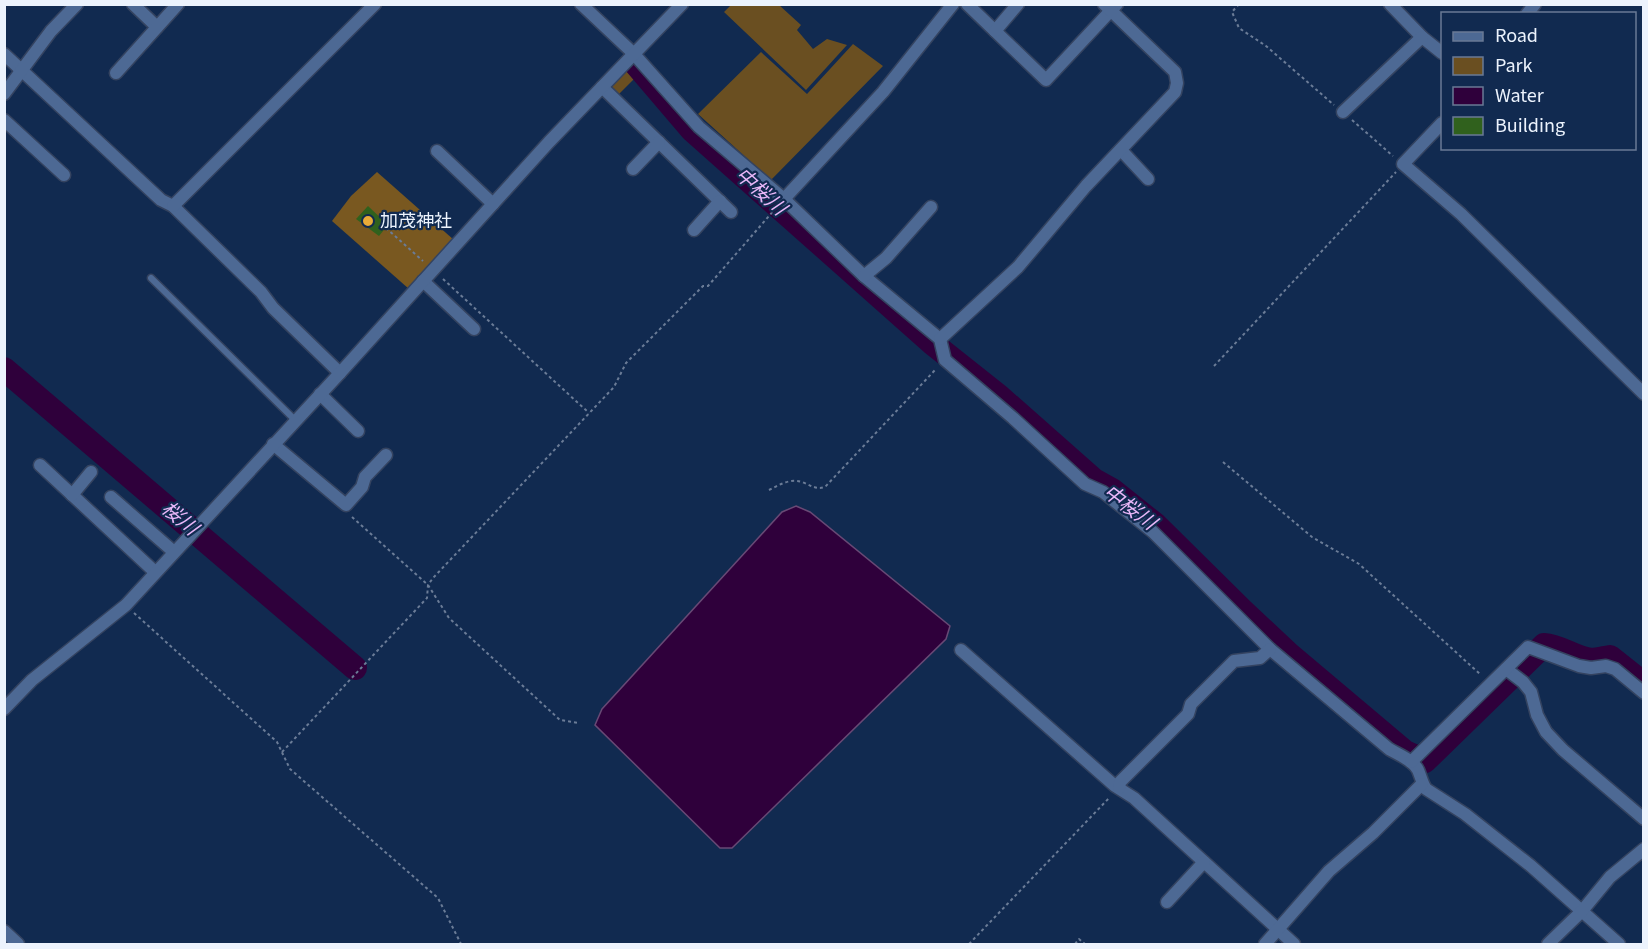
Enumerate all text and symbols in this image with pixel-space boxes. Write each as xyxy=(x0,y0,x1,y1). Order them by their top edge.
legend xyxy=(1441,12,1636,150)
text: Road xyxy=(1495,21,1538,47)
text: Park xyxy=(1495,51,1533,77)
text: Water xyxy=(1495,81,1545,107)
text: Building xyxy=(1495,111,1565,137)
water label: 中桜川 xyxy=(730,159,795,222)
place label: 加茂神社 xyxy=(380,206,452,232)
marker: 加茂神社 xyxy=(361,214,375,228)
water label: 中桜川 xyxy=(1098,476,1165,537)
water label: 桜川 xyxy=(156,493,207,542)

